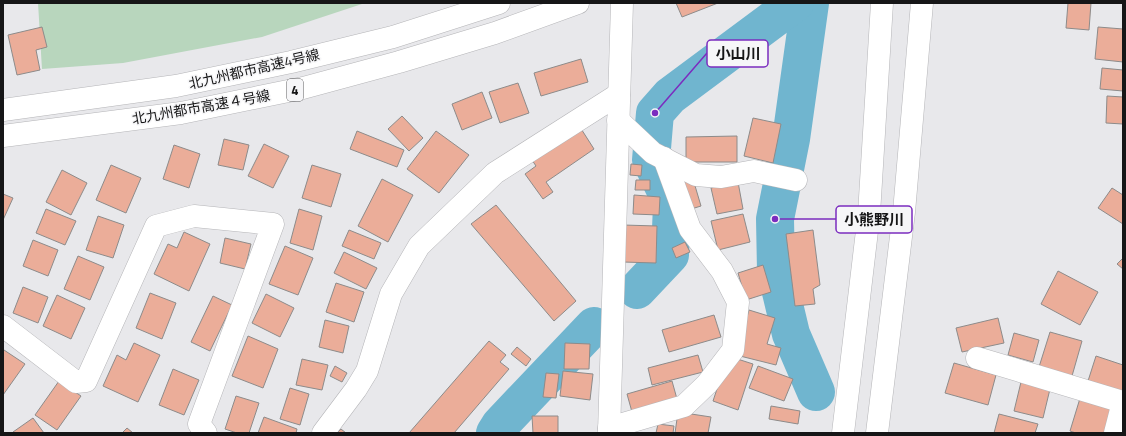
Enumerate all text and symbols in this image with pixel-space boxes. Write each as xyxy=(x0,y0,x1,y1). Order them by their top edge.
callout: 小山川 xyxy=(707,40,768,67)
text: 小山川 xyxy=(715,42,761,65)
street label: 北九州都市高速4号線 xyxy=(187,46,321,92)
road number: 4 xyxy=(287,79,303,101)
street label: 北九州都市高速４号線 xyxy=(130,84,272,129)
callout: 小熊野川 xyxy=(836,206,912,233)
text: 小熊野川 xyxy=(844,208,904,231)

